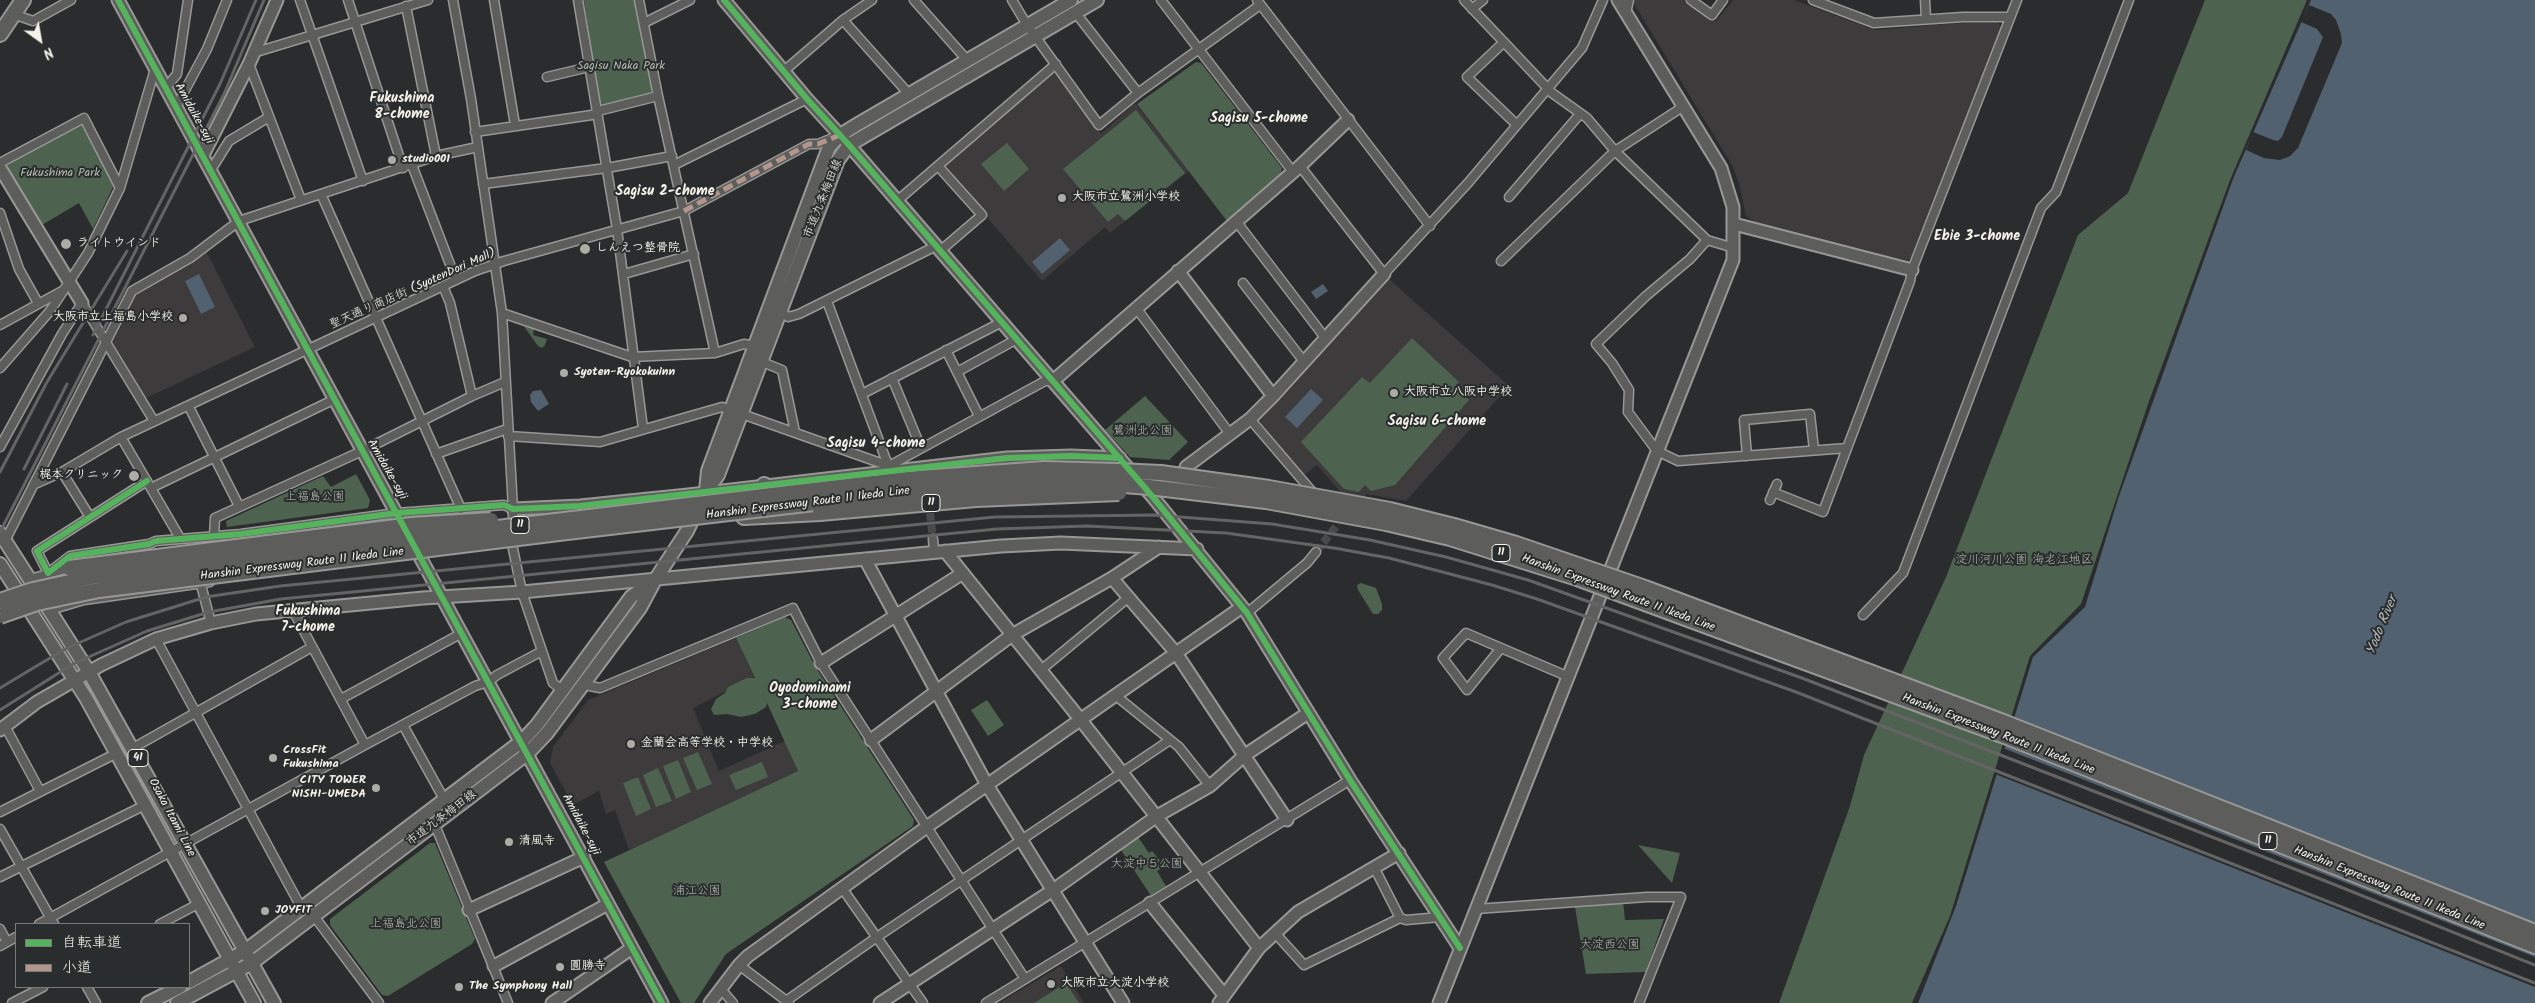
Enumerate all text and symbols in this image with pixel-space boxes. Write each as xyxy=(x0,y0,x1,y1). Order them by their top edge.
north arrow xyxy=(15,15,65,65)
text: N xyxy=(38,41,58,64)
park label: Sagisu Naka Park xyxy=(577,60,665,74)
street label: Amidaike-suji xyxy=(170,81,216,147)
district label: Fukushima 8-chome xyxy=(370,92,434,124)
district label: Sagisu 5-chome xyxy=(1210,112,1308,128)
place label: studio001 xyxy=(402,153,450,167)
marker: studio001 xyxy=(386,154,398,166)
street label: 市道九条梅田線 xyxy=(802,157,846,241)
park label: Fukushima Park xyxy=(20,167,100,181)
district label: Sagisu 2-chome xyxy=(616,185,714,201)
place label: 大阪市立鷺洲小学校 xyxy=(1072,191,1180,205)
marker: 大阪市立鷺洲小学校 xyxy=(1056,192,1068,204)
district label: Ebie 3-chome xyxy=(1934,230,2020,246)
marker: ライトウインド xyxy=(59,237,73,251)
place label: ライトウインド xyxy=(77,237,161,251)
marker: しんえつ整骨院 xyxy=(578,242,592,256)
place label: しんえつ整骨院 xyxy=(596,242,680,256)
street label: 聖天通り商店街 (SyotenDori Mall) xyxy=(328,247,498,333)
place label: 大阪市立上福島小学校 xyxy=(53,311,173,325)
marker: 大阪市立上福島小学校 xyxy=(177,312,189,324)
place label: Syoten-Ryokokuinn xyxy=(574,366,675,380)
marker: Syoten-Ryokokuinn xyxy=(558,367,570,379)
place label: 大阪市立八阪中学校 xyxy=(1404,386,1512,400)
marker: 大阪市立八阪中学校 xyxy=(1388,387,1400,399)
district label: Sagisu 6-chome xyxy=(1388,415,1486,431)
park label: 鷺洲北公園 xyxy=(1113,425,1173,439)
street label: Amidaike-suji xyxy=(363,437,409,503)
district label: Sagisu 4-chome xyxy=(827,437,925,453)
place label: 梶本クリニック xyxy=(39,469,123,483)
marker: 梶本クリニック xyxy=(127,469,141,483)
street label: Hanshin Expressway Route 11 Ikeda Line xyxy=(705,484,911,524)
park label: 上福島公園 xyxy=(285,491,345,505)
road number: 11 xyxy=(922,494,940,512)
road number: 11 xyxy=(511,516,529,534)
road number: 11 xyxy=(1492,544,1510,562)
street label: Hanshin Expressway Route 11 Ikeda Line xyxy=(199,545,405,585)
street label: Hanshin Expressway Route 11 Ikeda Line xyxy=(1519,552,1717,636)
park label: 淀川河川公園 海老江地区 xyxy=(1956,554,2092,568)
water label: Yodo River xyxy=(2364,594,2402,658)
district label: Fukushima 7-chome xyxy=(276,605,340,638)
district label: Oyodominami 3-chome xyxy=(769,682,851,714)
street label: Hanshin Expressway Route 11 Ikeda Line xyxy=(1900,692,2096,778)
place label: 金蘭会高等学校・中学校 xyxy=(641,737,773,751)
marker: 金蘭会高等学校・中学校 xyxy=(625,738,637,750)
place label: CrossFit Fukushima xyxy=(283,744,339,772)
road number: 41 xyxy=(128,750,148,766)
marker: CrossFit Fukushima xyxy=(267,752,279,764)
place label: CITY TOWER NISHI-UMEDA xyxy=(292,774,366,802)
street label: Osaka Itami Line xyxy=(144,776,198,860)
marker: CITY TOWER NISHI-UMEDA xyxy=(370,782,382,794)
street label: 市道九条梅田線 xyxy=(404,788,480,850)
street label: Amidaike-suji xyxy=(558,792,602,858)
road number: 11 xyxy=(2259,832,2277,849)
place label: 清風寺 xyxy=(519,835,555,849)
marker: 清風寺 xyxy=(503,836,515,848)
street label: Hanshin Expressway Route 11 Ikeda Line xyxy=(2291,844,2487,934)
park label: 大淀中５公園 xyxy=(1111,858,1183,872)
park label: 浦江公園 xyxy=(673,885,721,899)
place label: JOYFIT xyxy=(275,904,312,918)
marker: JOYFIT xyxy=(259,905,271,917)
park label: 上福島北公園 xyxy=(370,918,442,932)
legend xyxy=(15,923,190,988)
text: 自転車道 xyxy=(62,931,122,955)
park label: 大淀西公園 xyxy=(1580,939,1640,953)
text: 小道 xyxy=(62,956,92,980)
place label: 圓勝寺 xyxy=(570,960,606,974)
marker: 圓勝寺 xyxy=(554,961,566,973)
place label: 大阪市立大淀小学校 xyxy=(1061,977,1169,991)
marker: 大阪市立大淀小学校 xyxy=(1045,978,1057,990)
place label: The Symphony Hall xyxy=(469,980,572,994)
marker: The Symphony Hall xyxy=(453,981,465,993)

